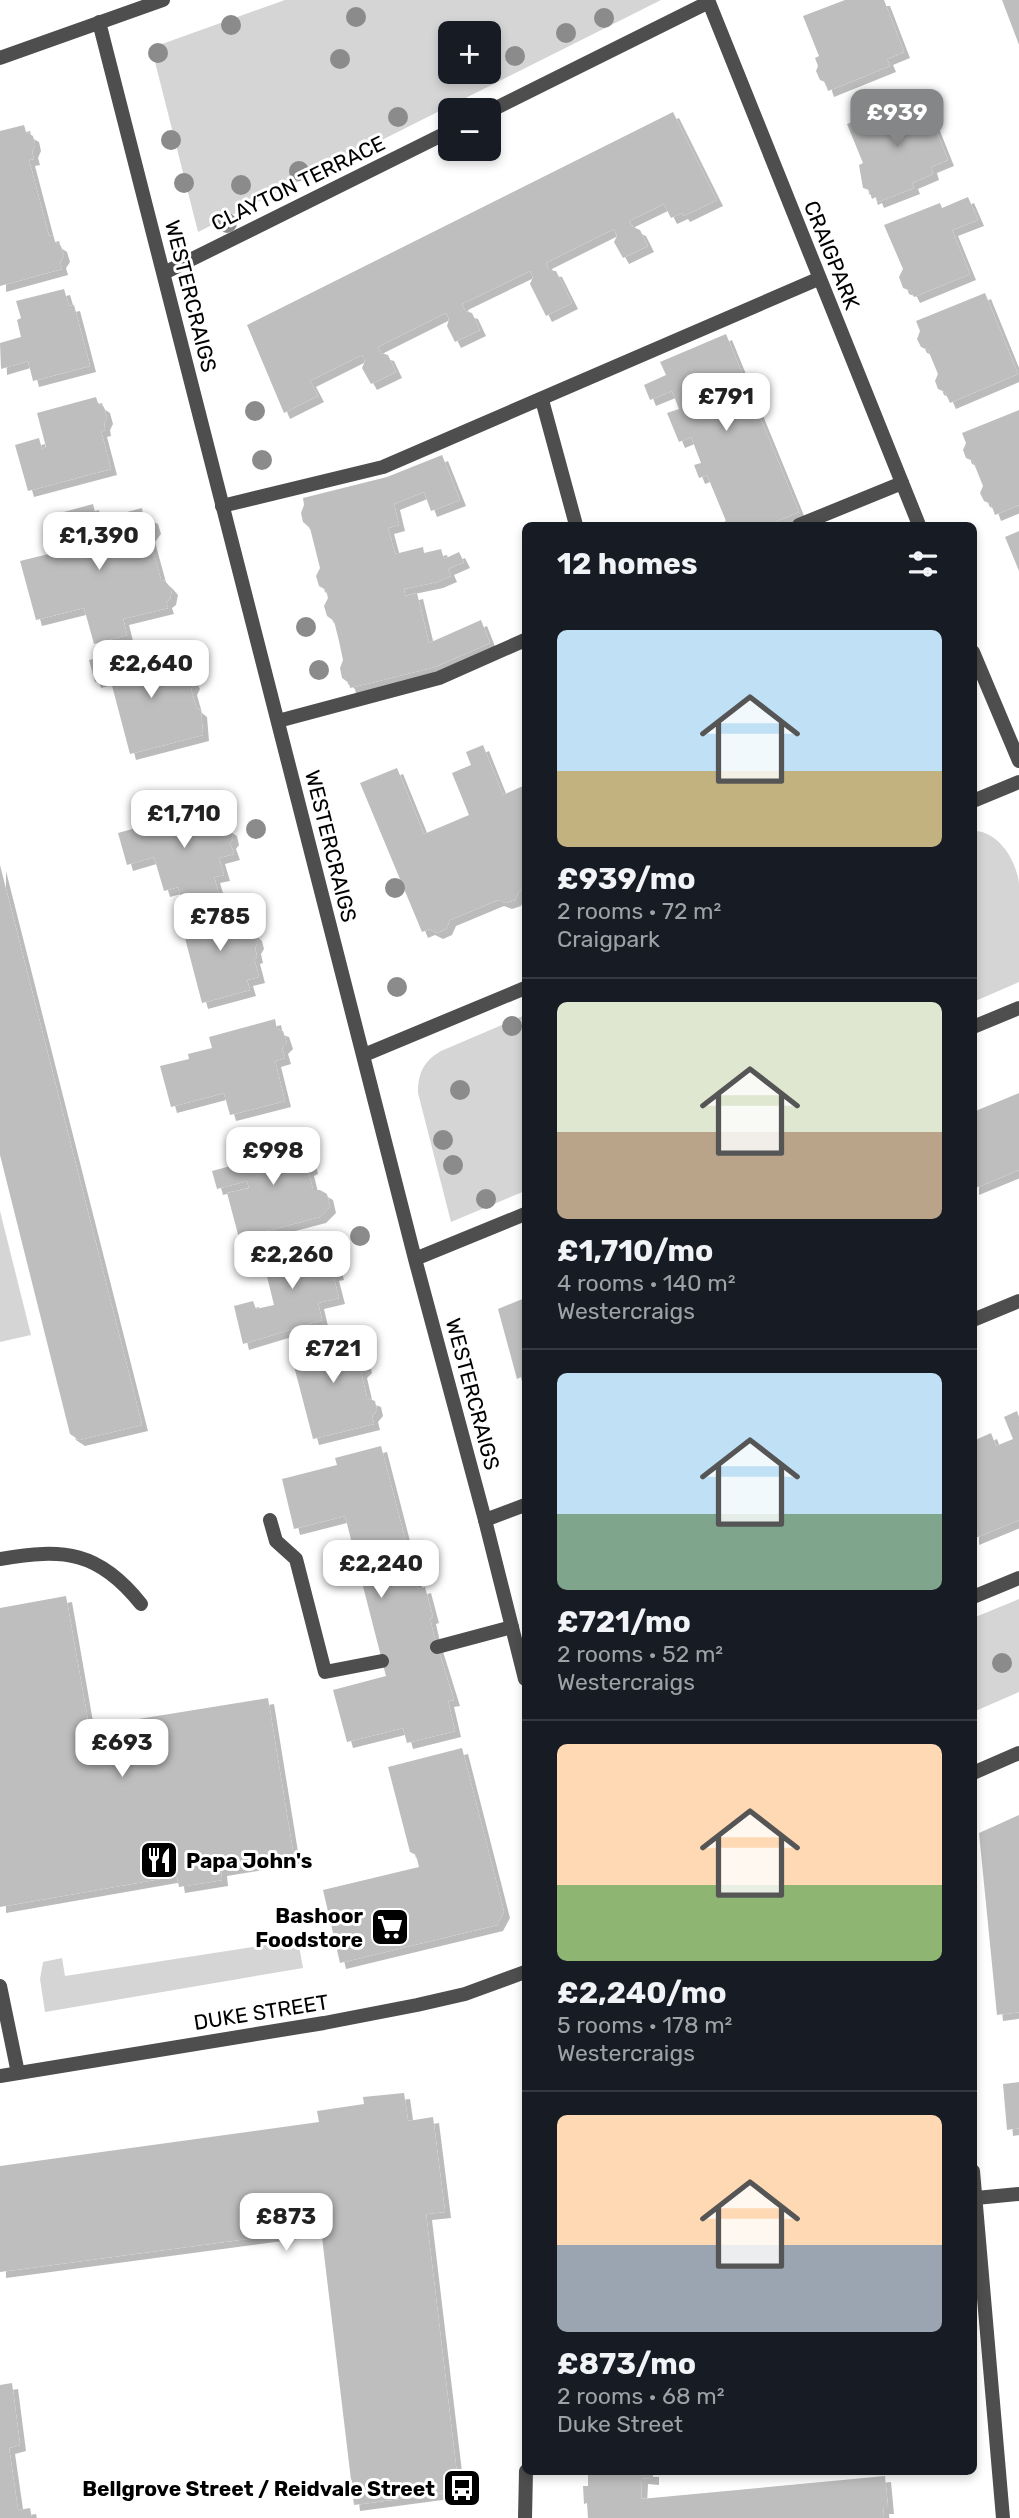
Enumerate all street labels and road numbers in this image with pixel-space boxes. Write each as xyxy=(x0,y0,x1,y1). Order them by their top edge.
street label: CLAYTON TERRACE xyxy=(207,130,389,236)
street label: CRAIGPARK xyxy=(799,197,865,313)
street label: WESTERCRAIGS xyxy=(160,217,222,375)
street label: WESTERCRAIGS xyxy=(300,767,362,925)
street label: WESTERCRAIGS xyxy=(441,1315,505,1473)
street label: DUKE STREET xyxy=(192,1989,330,2035)

